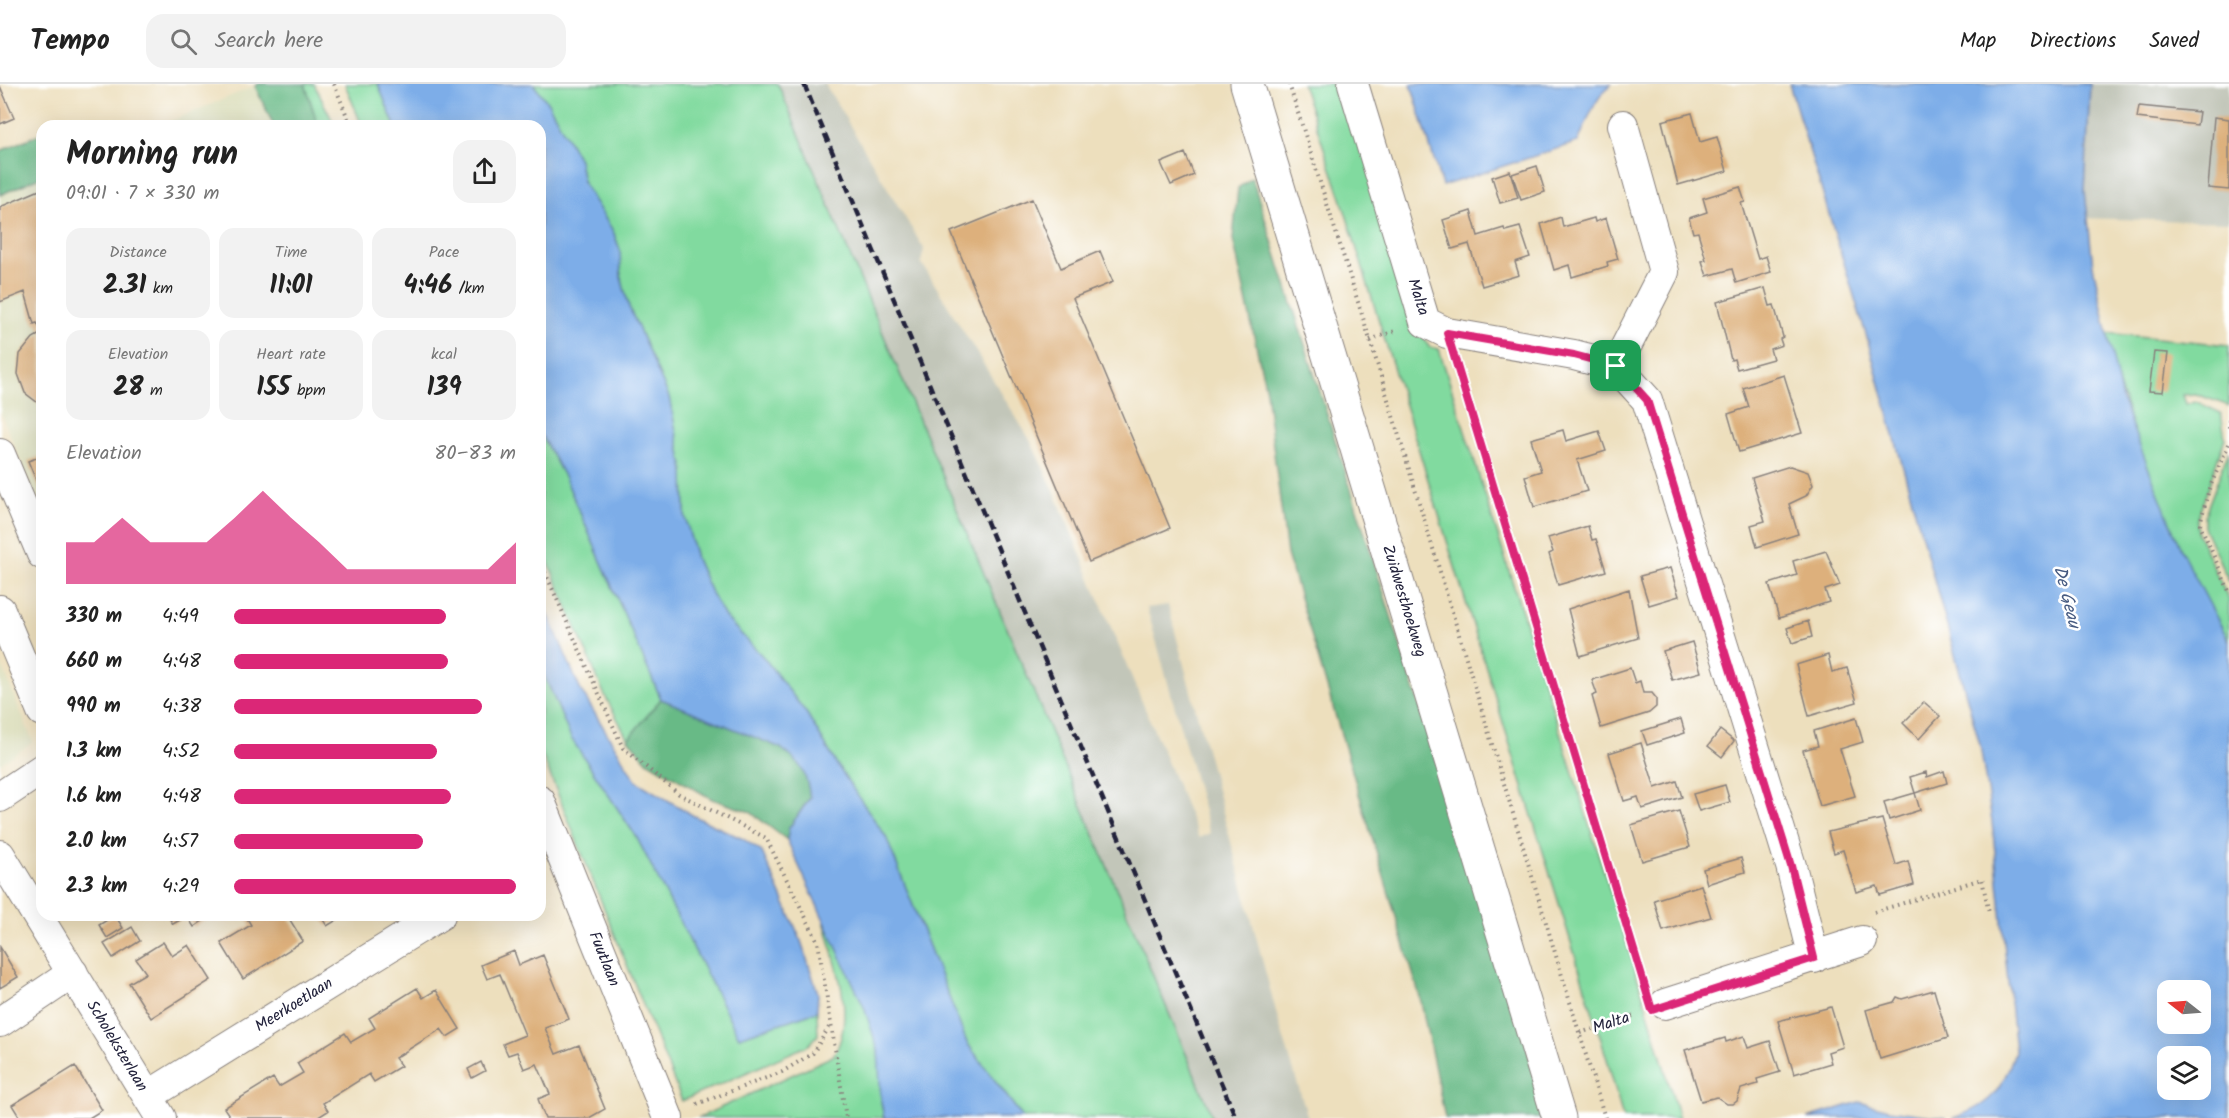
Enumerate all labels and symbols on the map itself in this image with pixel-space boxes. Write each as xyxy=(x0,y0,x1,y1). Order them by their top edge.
street label: Malta xyxy=(1400,275,1436,319)
pin xyxy=(1590,340,1641,391)
street label: Zuidwesthoekweg xyxy=(1375,542,1433,660)
water label: De Geau xyxy=(2044,563,2088,633)
street label: Fuutlaan xyxy=(582,928,626,990)
street label: Meerkoetlaan xyxy=(250,971,338,1039)
north arrow xyxy=(2157,980,2211,1034)
street label: Scholeksterlaan xyxy=(80,995,154,1097)
street label: Malta xyxy=(1589,1005,1633,1041)

